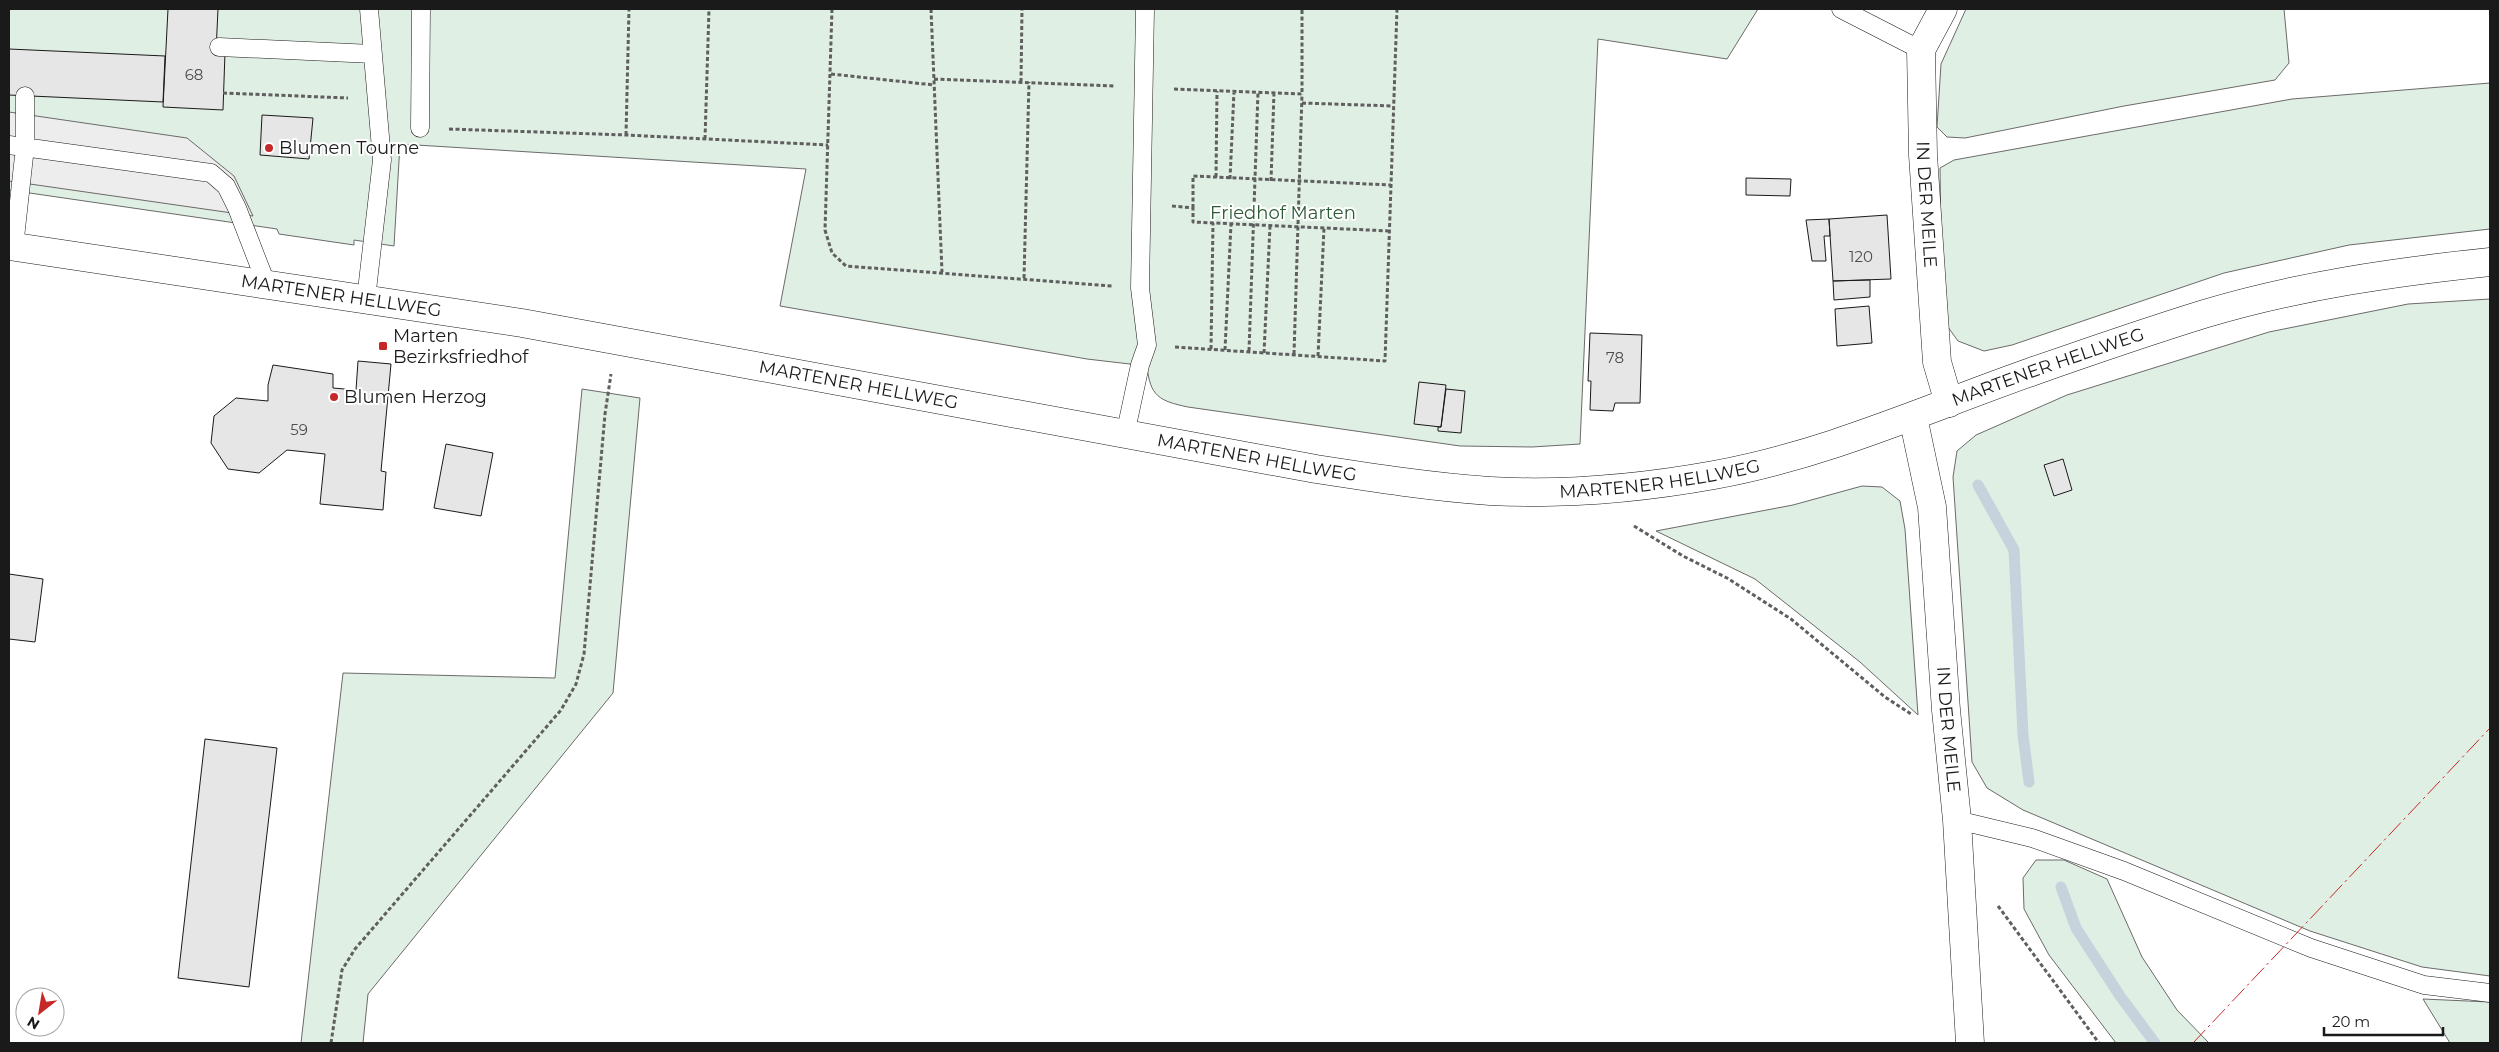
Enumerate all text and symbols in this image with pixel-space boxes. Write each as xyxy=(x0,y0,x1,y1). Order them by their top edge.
house number: 68 xyxy=(185,65,203,84)
place label: Blumen Tourne xyxy=(279,137,419,159)
street label: IN DER MEILE xyxy=(1912,141,1942,268)
marker: Blumen Tourne xyxy=(263,142,275,154)
park label: Friedhof Marten xyxy=(1210,202,1356,224)
house number: 120 xyxy=(1849,247,1873,266)
street label: MARTENER HELLWEG xyxy=(240,270,443,322)
street label: MARTENER HELLWEG xyxy=(1949,323,2147,411)
place label: Marten Bezirksfriedhof xyxy=(393,325,529,368)
marker: Marten Bezirksfriedhof xyxy=(377,340,389,352)
house number: 78 xyxy=(1606,348,1624,367)
street label: MARTENER HELLWEG xyxy=(757,356,960,414)
place label: Blumen Herzog xyxy=(344,386,487,408)
marker: Blumen Herzog xyxy=(328,391,340,403)
house number: 59 xyxy=(290,420,308,439)
street label: MARTENER HELLWEG xyxy=(1155,429,1358,486)
street label: MARTENER HELLWEG xyxy=(1559,455,1762,503)
street label: IN DER MEILE xyxy=(1932,665,1965,794)
north arrow xyxy=(15,987,65,1037)
scale bar xyxy=(2324,1004,2443,1036)
text: 20 m xyxy=(2332,1012,2370,1031)
text: N xyxy=(24,1013,43,1034)

